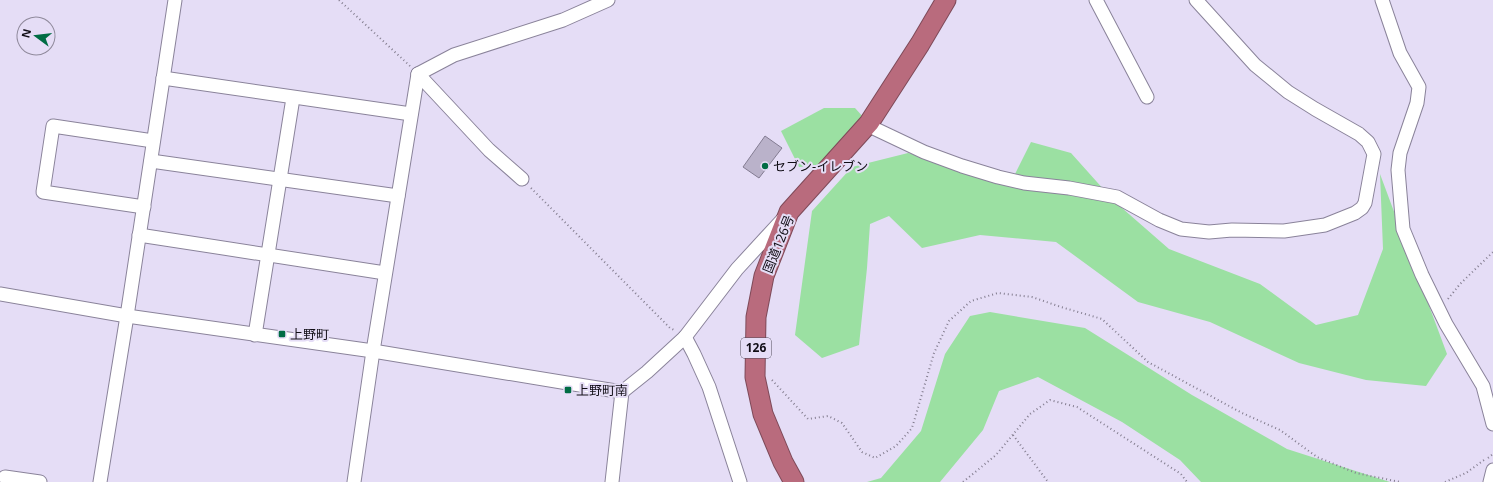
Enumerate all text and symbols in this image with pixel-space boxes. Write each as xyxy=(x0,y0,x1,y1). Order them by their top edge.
north arrow xyxy=(16,16,56,56)
text: N xyxy=(17,27,34,40)
place label: セブン-イレブン xyxy=(773,157,868,175)
marker: セブン-イレブン xyxy=(760,161,770,171)
street label: 国道126号 xyxy=(758,212,798,276)
place label: 上野町 xyxy=(290,325,329,343)
marker: 上野町 xyxy=(277,329,287,339)
road number: 126 xyxy=(741,338,771,358)
place label: 上野町南 xyxy=(576,381,628,399)
marker: 上野町南 xyxy=(563,385,573,395)

